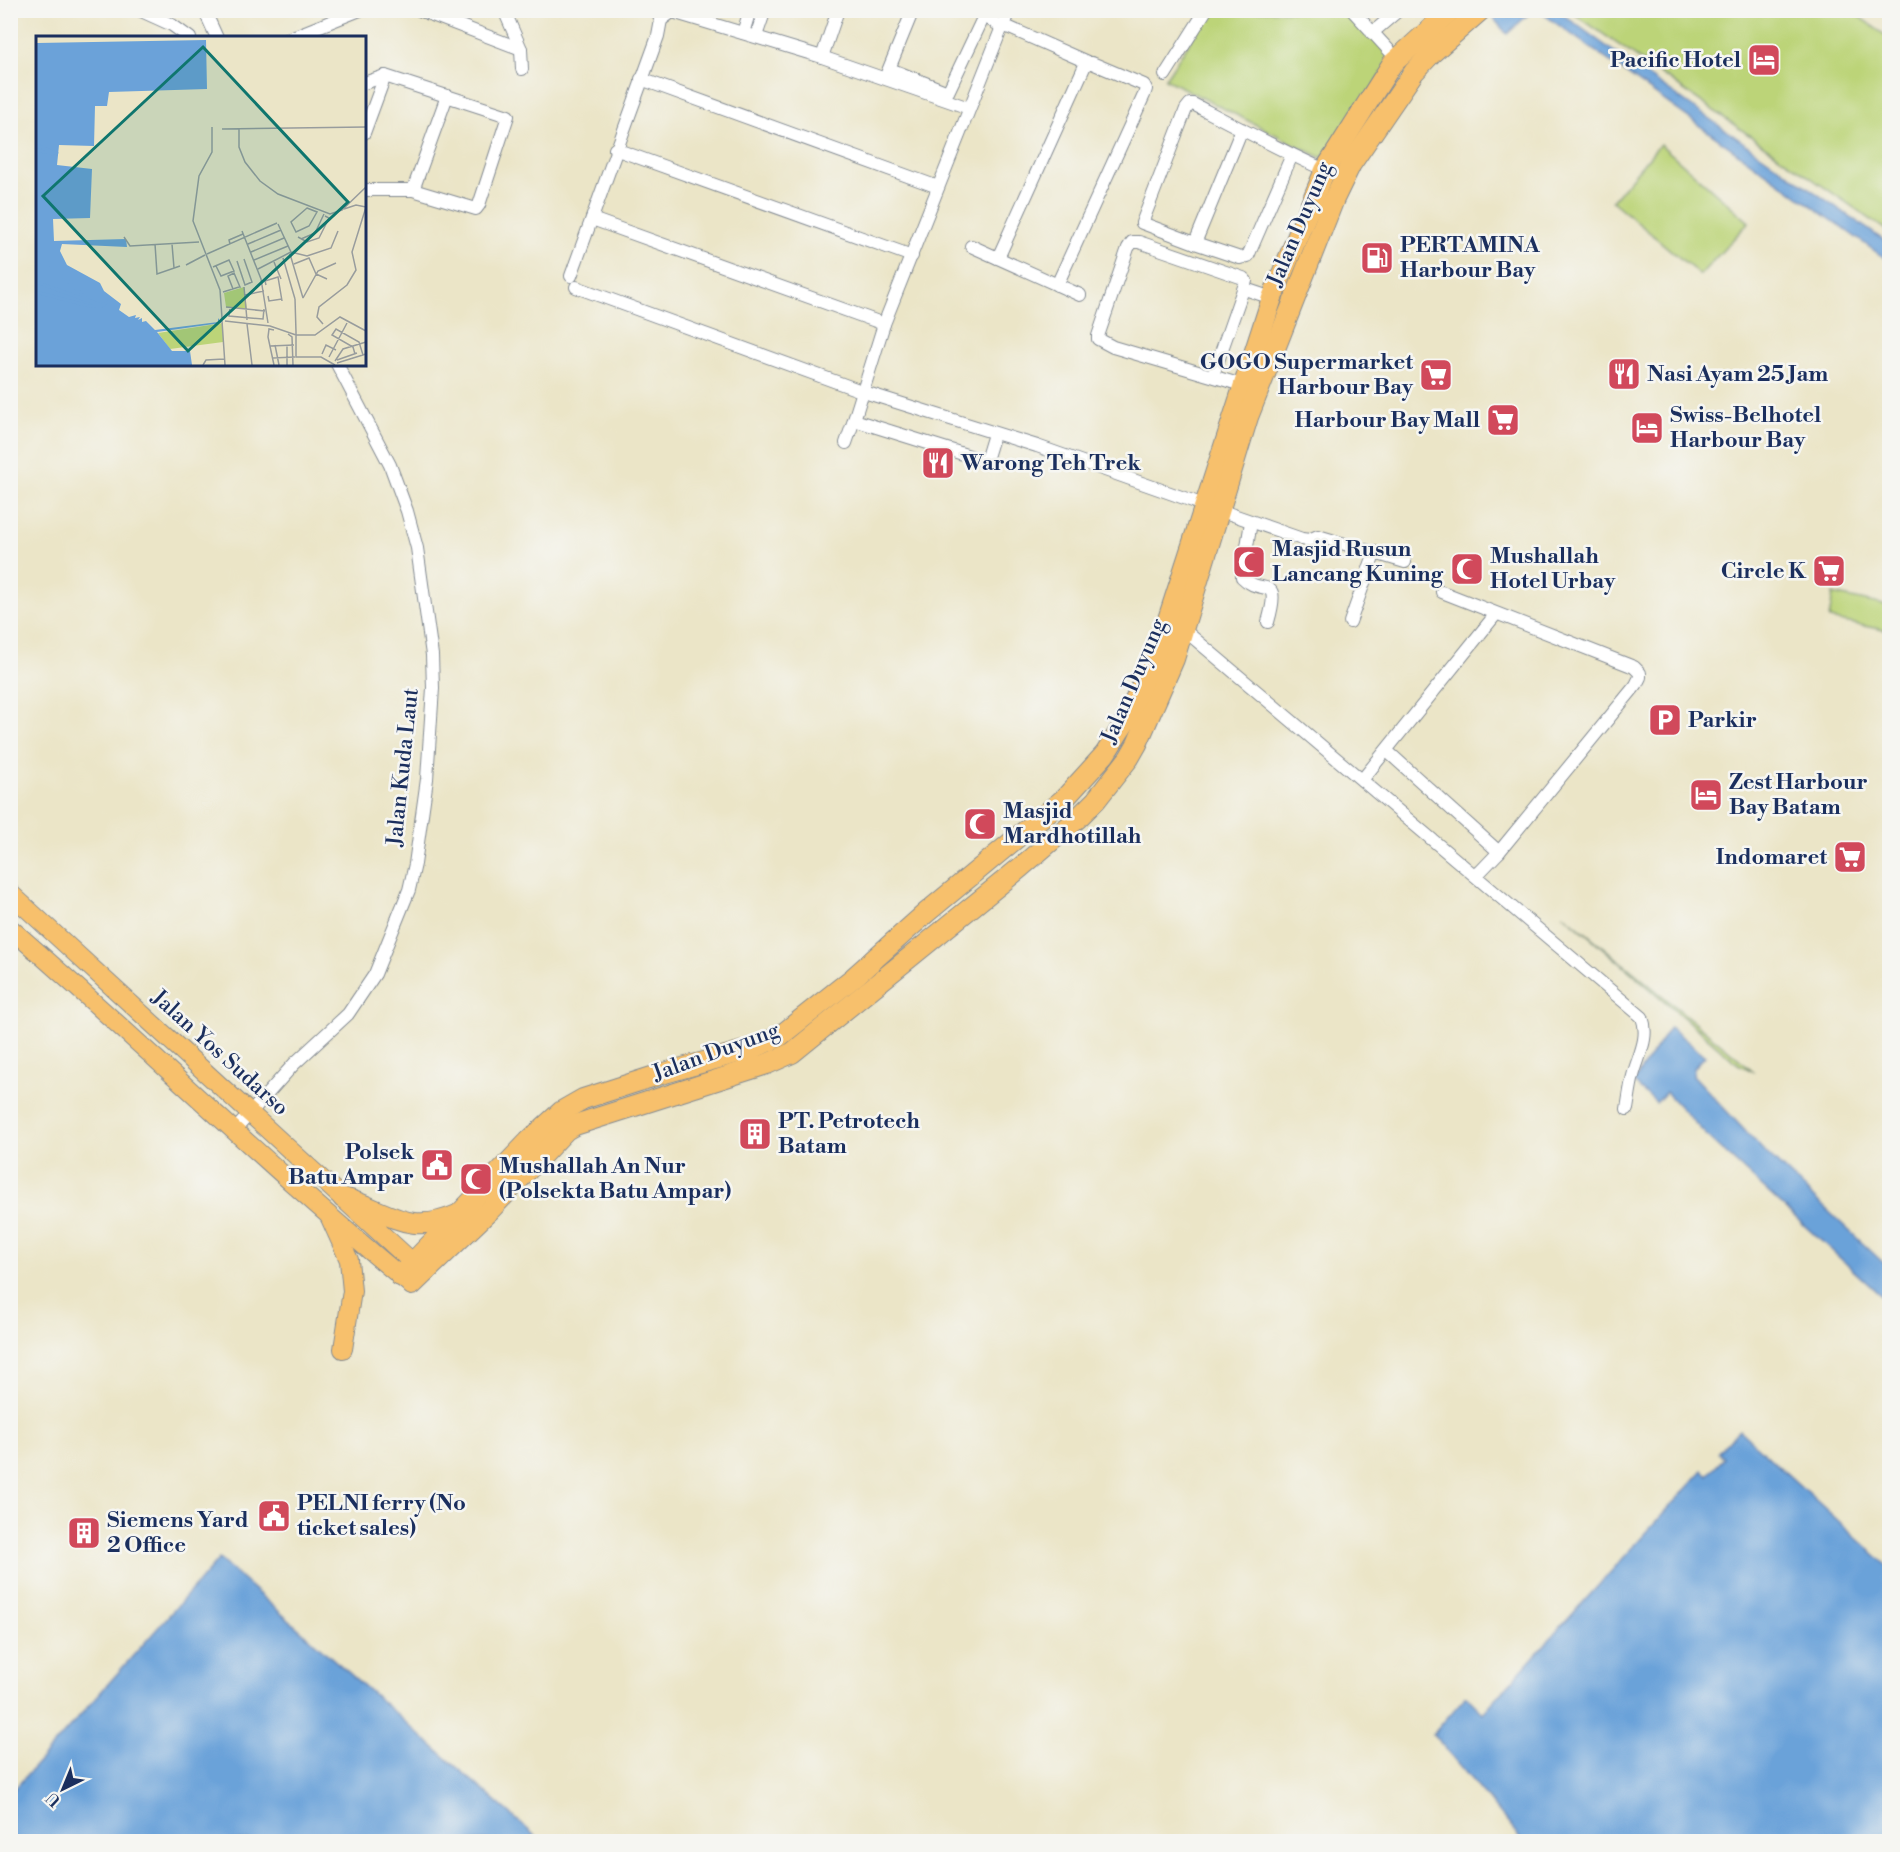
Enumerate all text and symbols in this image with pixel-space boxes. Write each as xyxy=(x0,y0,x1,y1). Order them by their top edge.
inset map xyxy=(36,36,366,366)
hotel icon: Pacific Hotel xyxy=(1746,42,1782,78)
place label: Pacific Hotel xyxy=(1610,47,1741,74)
street label: Jalan Duyung xyxy=(1261,157,1339,291)
place label: PERTAMINA Harbour Bay xyxy=(1400,232,1541,284)
fuel station icon: PERTAMINA Harbour Bay xyxy=(1359,240,1395,276)
place label: GOGO Supermarket Harbour Bay xyxy=(1200,349,1414,401)
restaurant icon: Nasi Ayam 25 Jam xyxy=(1606,356,1642,392)
supermarket icon: GOGO Supermarket Harbour Bay xyxy=(1418,357,1454,393)
place label: Nasi Ayam 25 Jam xyxy=(1647,361,1828,388)
supermarket icon: Harbour Bay Mall xyxy=(1485,402,1521,438)
place label: Swiss-Belhotel Harbour Bay xyxy=(1670,402,1821,454)
place label: Harbour Bay Mall xyxy=(1295,407,1480,434)
hotel icon: Swiss-Belhotel Harbour Bay xyxy=(1629,410,1665,446)
restaurant icon: Warong Teh Trek xyxy=(920,445,956,481)
place label: Warong Teh Trek xyxy=(960,450,1141,477)
place label: Masjid Rusun Lancang Kuning xyxy=(1272,536,1444,588)
place label: Mushallah Hotel Urbay xyxy=(1490,543,1616,595)
mosque icon: Masjid Rusun Lancang Kuning xyxy=(1231,544,1267,580)
mosque icon: Mushallah Hotel Urbay xyxy=(1449,551,1485,587)
supermarket icon: Circle K xyxy=(1811,553,1847,589)
place label: Circle K xyxy=(1721,558,1807,585)
street label: Jalan Duyung xyxy=(1095,614,1173,748)
street label: Jalan Kuda Laut xyxy=(381,686,425,848)
parking icon: Parkir xyxy=(1647,702,1683,738)
place label: Parkir xyxy=(1688,707,1757,734)
place label: Zest Harbour Bay Batam xyxy=(1729,769,1868,821)
hotel icon: Zest Harbour Bay Batam xyxy=(1688,777,1724,813)
place label: Masjid Mardhotillah xyxy=(1003,798,1142,850)
mosque icon: Masjid Mardhotillah xyxy=(962,806,998,842)
supermarket icon: Indomaret xyxy=(1832,839,1868,875)
place label: Indomaret xyxy=(1716,844,1827,871)
street label: Jalan Yos Sudarso xyxy=(145,984,294,1122)
street label: Jalan Duyung xyxy=(648,1016,784,1088)
place label: PT. Petrotech Batam xyxy=(778,1108,920,1160)
building icon: PT. Petrotech Batam xyxy=(737,1116,773,1152)
place label: Polsek Batu Ampar xyxy=(288,1139,414,1191)
public building icon: Polsek Batu Ampar xyxy=(419,1147,455,1183)
place label: Mushallah An Nur (Polsekta Batu Ampar) xyxy=(499,1153,731,1205)
mosque icon: Mushallah An Nur (Polsekta Batu Ampar) xyxy=(458,1161,494,1197)
place label: PELNI ferry (No ticket sales) xyxy=(297,1490,466,1542)
public building icon: PELNI ferry (No ticket sales) xyxy=(256,1498,292,1534)
place label: Siemens Yard 2 Office xyxy=(107,1507,249,1559)
building icon: Siemens Yard 2 Office xyxy=(66,1515,102,1551)
north arrow xyxy=(33,1759,93,1819)
text: U xyxy=(42,1787,65,1811)

